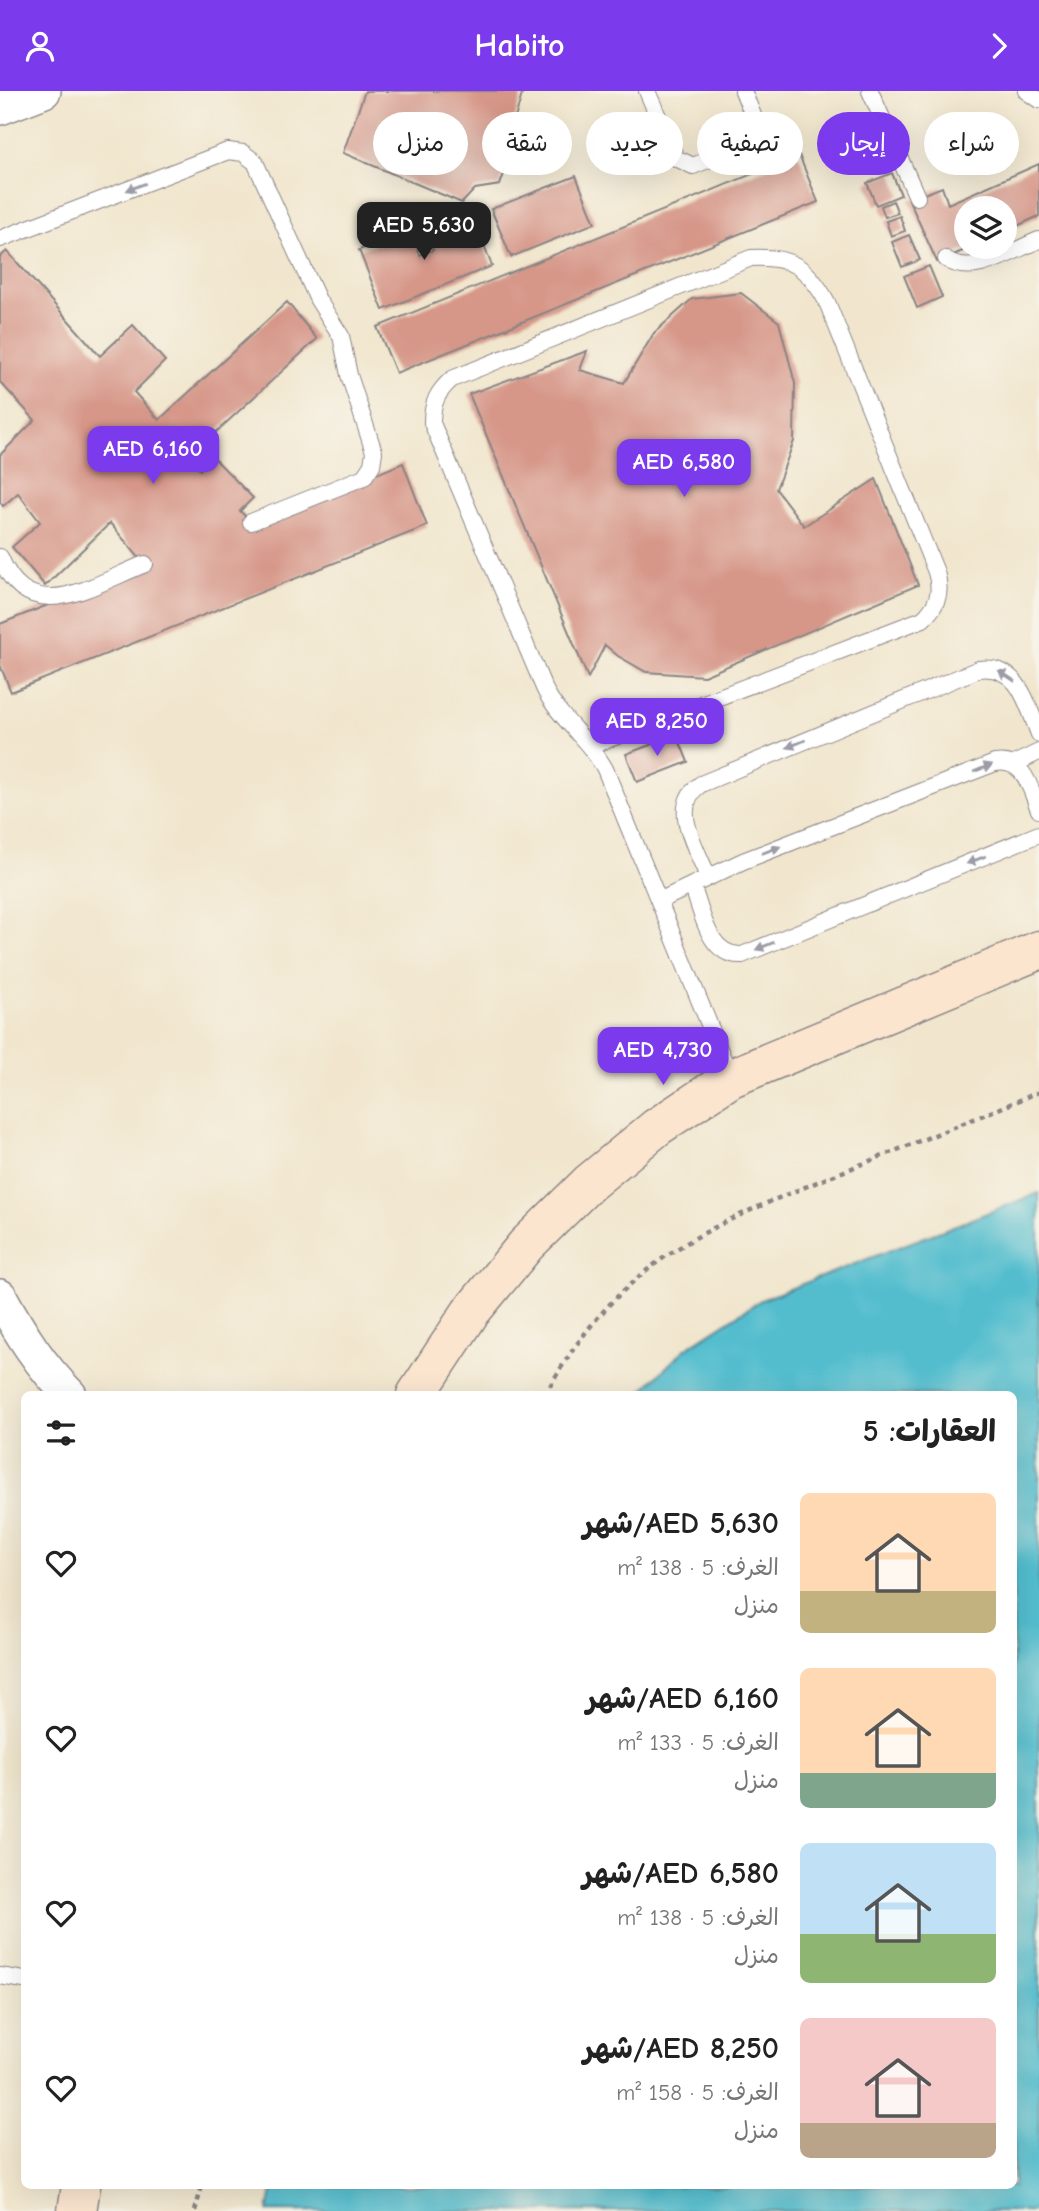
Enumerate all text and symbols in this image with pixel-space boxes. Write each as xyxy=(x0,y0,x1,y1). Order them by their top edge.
icon: person xyxy=(21,27,59,65)
text: Habito xyxy=(475,27,564,64)
icon: forward xyxy=(980,27,1018,65)
chip: منزل xyxy=(373,112,468,175)
chip: شقة xyxy=(482,112,572,175)
chip: جديد xyxy=(586,112,683,175)
chip: تصفية xyxy=(697,112,803,175)
chip: إيجار xyxy=(817,112,910,175)
chip: شراء xyxy=(924,112,1019,175)
one-way arrow xyxy=(125,181,146,192)
map controls xyxy=(954,196,1017,259)
button: layers xyxy=(954,196,1017,259)
pin: AED 5,630 xyxy=(344,202,504,262)
text: AED 5,630 xyxy=(373,211,475,238)
pin: AED 6,160 xyxy=(73,427,233,486)
text: AED 6,160 xyxy=(103,435,203,462)
pin: AED 6,580 xyxy=(604,439,764,499)
text: AED 6,580 xyxy=(633,448,735,475)
one-way arrow xyxy=(997,670,1017,683)
pin: AED 8,250 xyxy=(577,699,737,758)
text: AED 8,250 xyxy=(606,707,708,734)
one-way arrow xyxy=(786,739,807,750)
one-way arrow xyxy=(972,762,993,773)
one-way arrow xyxy=(760,845,781,856)
one-way arrow xyxy=(965,855,986,866)
one-way arrow xyxy=(755,941,776,952)
pin: AED 4,730 xyxy=(583,1027,743,1087)
text: AED 4,730 xyxy=(614,1036,712,1063)
icon: filters xyxy=(42,1414,80,1452)
text: العقارات: 5 xyxy=(863,1414,996,1449)
text: AED 5,630/شهر xyxy=(583,1506,779,1541)
icon: home xyxy=(856,1521,940,1605)
icon: heart xyxy=(42,1544,80,1582)
text: الغرف: 5 · 138 m² xyxy=(617,1554,779,1581)
text: منزل xyxy=(734,1592,779,1619)
text: AED 6,160/شهر xyxy=(586,1681,779,1716)
icon: home xyxy=(856,1696,940,1780)
icon: heart xyxy=(42,1719,80,1757)
text: الغرف: 5 · 133 m² xyxy=(617,1729,779,1756)
text: منزل xyxy=(734,1767,779,1794)
text: AED 6,580/شهر xyxy=(582,1856,779,1891)
icon: home xyxy=(856,1871,940,1955)
icon: heart xyxy=(42,1894,80,1932)
text: الغرف: 5 · 138 m² xyxy=(617,1904,779,1931)
text: منزل xyxy=(734,1942,779,1969)
text: AED 8,250/شهر xyxy=(583,2031,779,2066)
icon: home xyxy=(856,2046,940,2130)
icon: heart xyxy=(42,2069,80,2107)
text: الغرف: 5 · 158 m² xyxy=(616,2079,779,2106)
text: منزل xyxy=(734,2117,779,2144)

